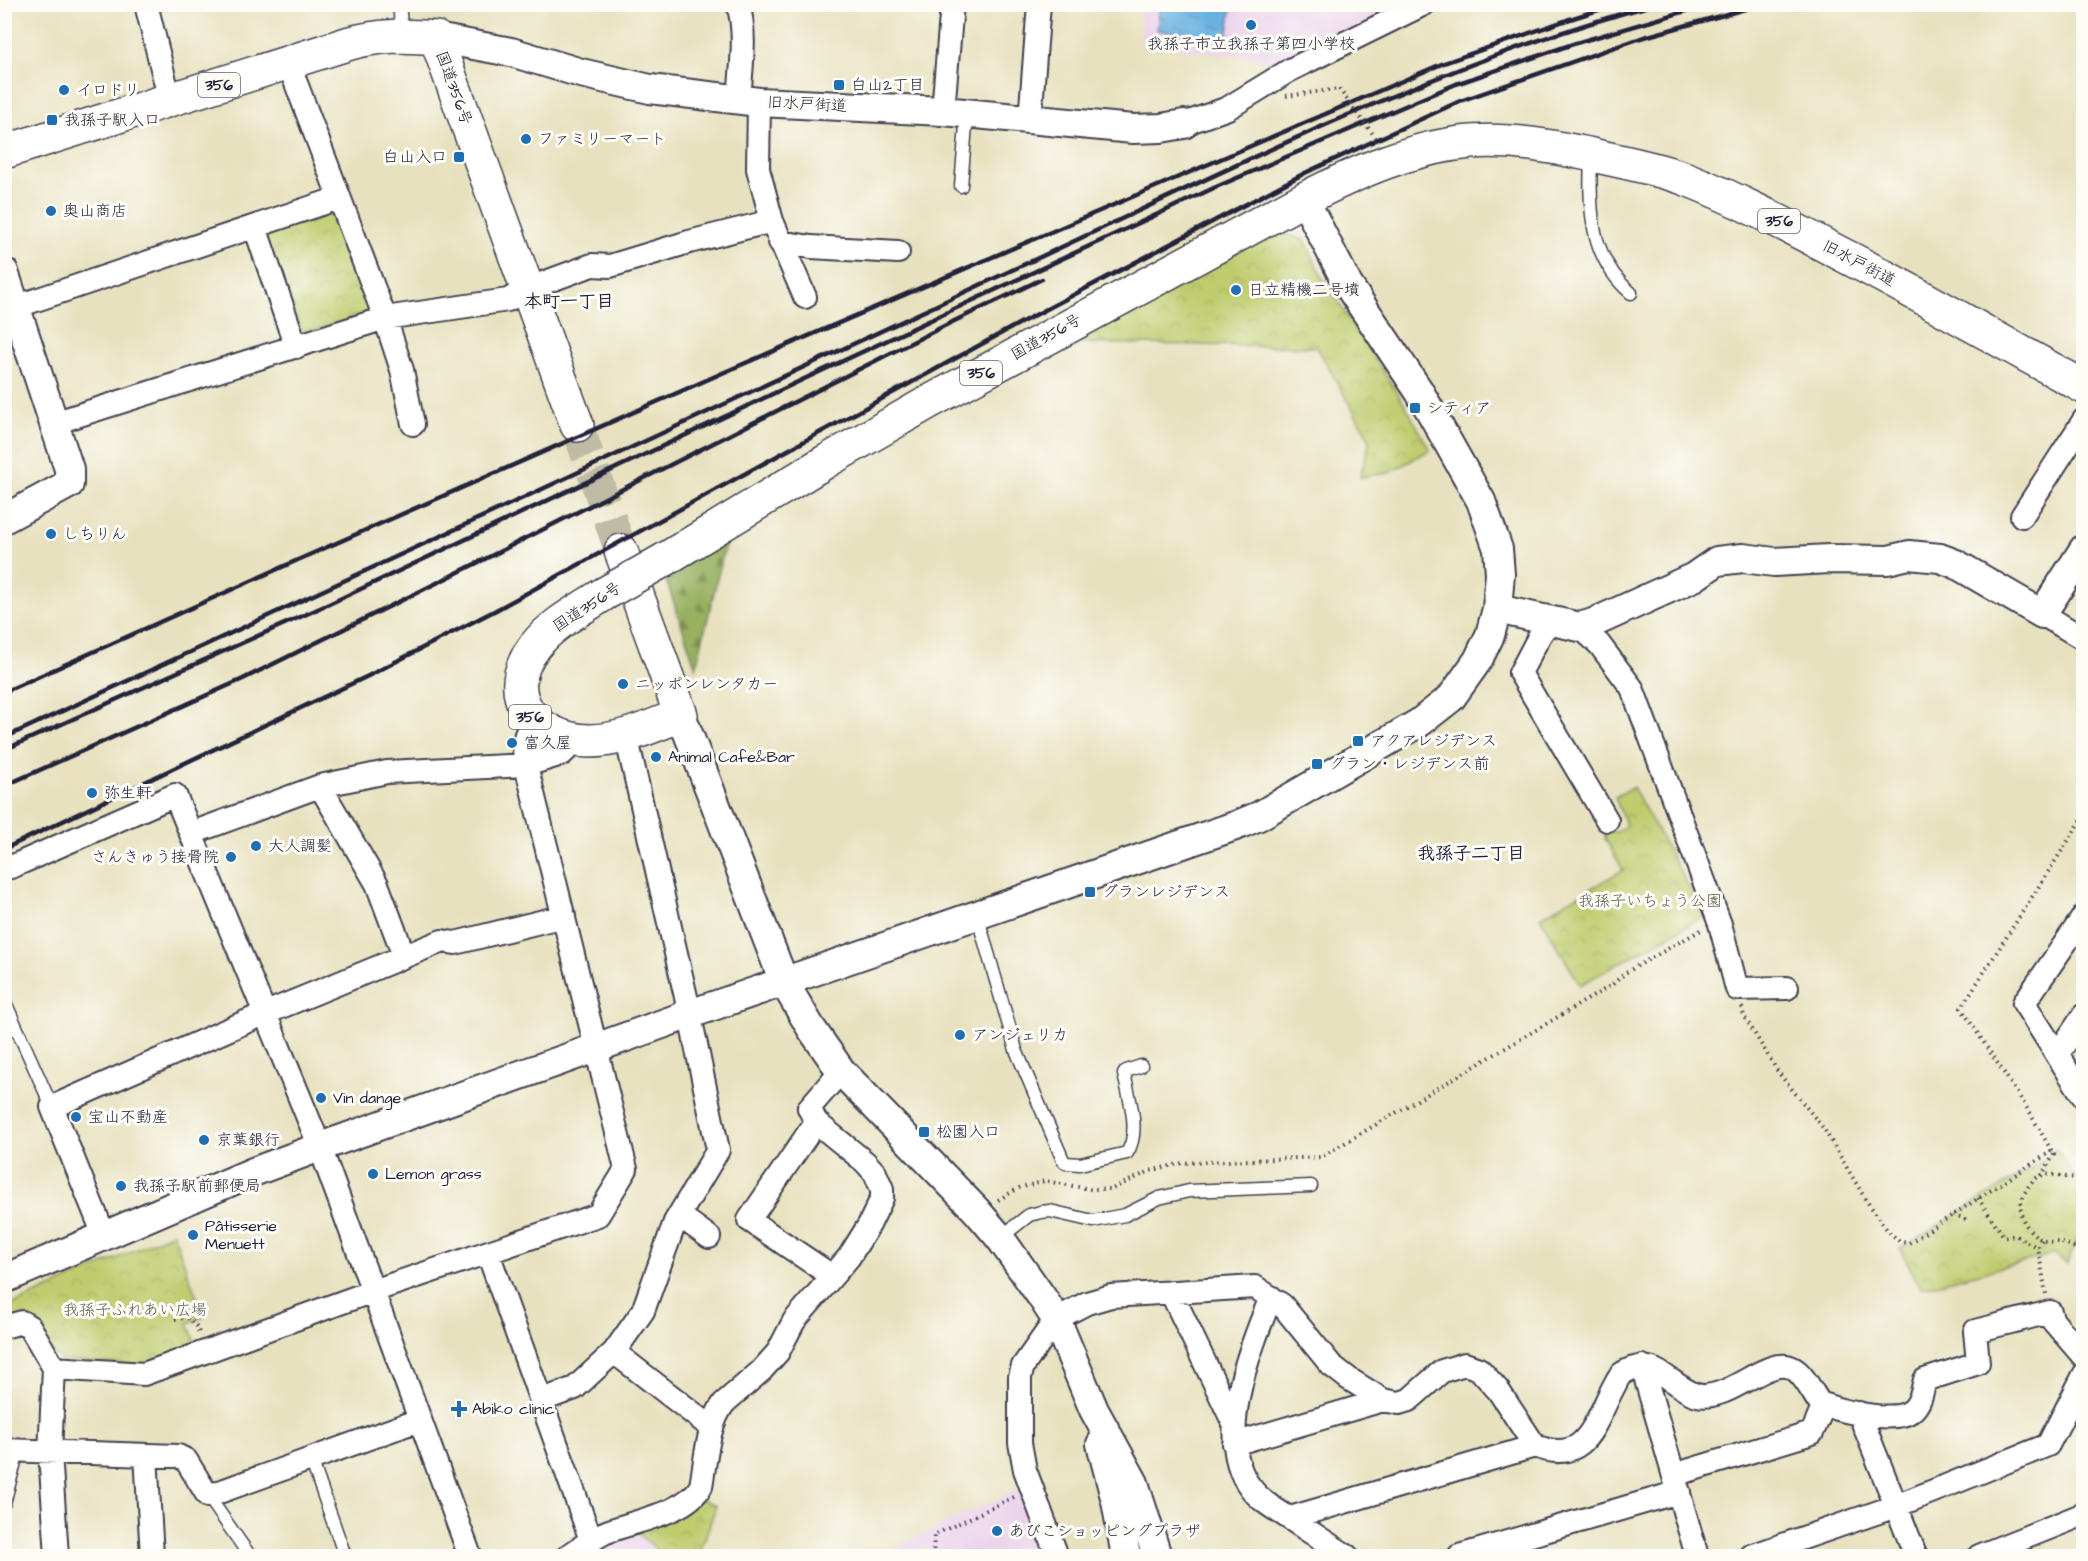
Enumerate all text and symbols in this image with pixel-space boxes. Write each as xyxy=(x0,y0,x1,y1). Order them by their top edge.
marker: 我孫子市立我孫子第四小学校 xyxy=(1244,18,1258,32)
place label: 我孫子市立我孫子第四小学校 xyxy=(1147,33,1355,55)
street label: 国道356号 xyxy=(430,48,478,128)
road number: 356 xyxy=(198,73,240,97)
place label: 白山2丁目 xyxy=(851,74,924,96)
marker: 白山2丁目 xyxy=(832,78,846,92)
place label: イロドリ xyxy=(76,79,140,101)
marker: イロドリ xyxy=(57,83,71,97)
street label: 旧水戸街道 xyxy=(766,91,848,117)
place label: 我孫子駅入口 xyxy=(64,109,160,131)
marker: 我孫子駅入口 xyxy=(45,113,59,127)
place label: ファミリーマート xyxy=(538,128,666,150)
marker: ファミリーマート xyxy=(519,132,533,146)
place label: 白山入口 xyxy=(383,146,447,168)
marker: 白山入口 xyxy=(452,150,466,164)
place label: 奥山商店 xyxy=(63,200,127,222)
marker: 奥山商店 xyxy=(44,204,58,218)
road number: 356 xyxy=(1758,209,1800,233)
street label: 旧水戸街道 xyxy=(1819,235,1899,291)
place label: 日立精機二号墳 xyxy=(1248,279,1360,301)
marker: 日立精機二号墳 xyxy=(1229,283,1243,297)
district label: 本町一丁目 xyxy=(524,289,614,314)
street label: 国道356号 xyxy=(1007,309,1085,365)
road number: 356 xyxy=(960,361,1002,385)
place label: シティア xyxy=(1427,397,1491,419)
marker: シティア xyxy=(1408,401,1422,415)
place label: しちりん xyxy=(63,523,127,545)
marker: しちりん xyxy=(44,527,58,541)
street label: 国道356号 xyxy=(549,577,625,637)
place label: ニッポンレンタカー xyxy=(635,673,778,695)
marker: ニッポンレンタカー xyxy=(616,677,630,691)
road number: 356 xyxy=(509,705,551,729)
place label: アクアレジデンス xyxy=(1370,730,1497,752)
place label: 富久屋 xyxy=(524,732,572,754)
marker: アクアレジデンス xyxy=(1351,734,1365,748)
marker: 富久屋 xyxy=(505,736,519,750)
place label: Animal Cafe&Bar xyxy=(668,746,795,768)
marker: Animal Cafe&Bar xyxy=(649,750,663,764)
place label: グラン・レジデンス前 xyxy=(1329,753,1489,775)
marker: グラン・レジデンス前 xyxy=(1310,757,1324,771)
place label: 弥生軒 xyxy=(104,782,152,804)
marker: 弥生軒 xyxy=(85,786,99,800)
place label: 大人調髪 xyxy=(268,835,332,857)
marker: 大人調髪 xyxy=(249,839,263,853)
district label: 我孫子二丁目 xyxy=(1417,841,1525,866)
place label: さんきゅう接骨院 xyxy=(91,846,219,868)
marker: さんきゅう接骨院 xyxy=(224,850,238,864)
place label: グランレジデンス xyxy=(1102,881,1230,903)
marker: グランレジデンス xyxy=(1083,885,1097,899)
park label: 我孫子いちょう公園 xyxy=(1578,890,1722,912)
place label: アンジェリカ xyxy=(972,1024,1068,1046)
marker: アンジェリカ xyxy=(953,1028,967,1042)
place label: Vin dange xyxy=(333,1087,401,1110)
marker: Vin dange xyxy=(314,1091,328,1105)
place label: 宝山不動産 xyxy=(88,1106,168,1128)
marker: 宝山不動産 xyxy=(69,1110,83,1124)
place label: 松園入口 xyxy=(936,1121,1000,1143)
marker: 松園入口 xyxy=(917,1125,931,1139)
place label: 京葉銀行 xyxy=(216,1129,280,1151)
marker: 京葉銀行 xyxy=(197,1133,211,1147)
place label: Lemon grass xyxy=(385,1163,482,1186)
marker: Lemon grass xyxy=(366,1167,380,1181)
place label: 我孫子駅前郵便局 xyxy=(133,1175,261,1197)
marker: 我孫子駅前郵便局 xyxy=(114,1179,128,1193)
place label: Pâtisserie Menuett xyxy=(205,1215,277,1255)
marker: Pâtisserie Menuett xyxy=(186,1228,200,1242)
park label: 我孫子ふれあい広場 xyxy=(63,1299,207,1321)
place label: Abiko clinic xyxy=(472,1398,555,1420)
marker: Abiko clinic xyxy=(450,1400,468,1418)
place label: あびこショッピングプラザ xyxy=(1009,1520,1200,1542)
marker: あびこショッピングプラザ xyxy=(990,1524,1004,1538)

